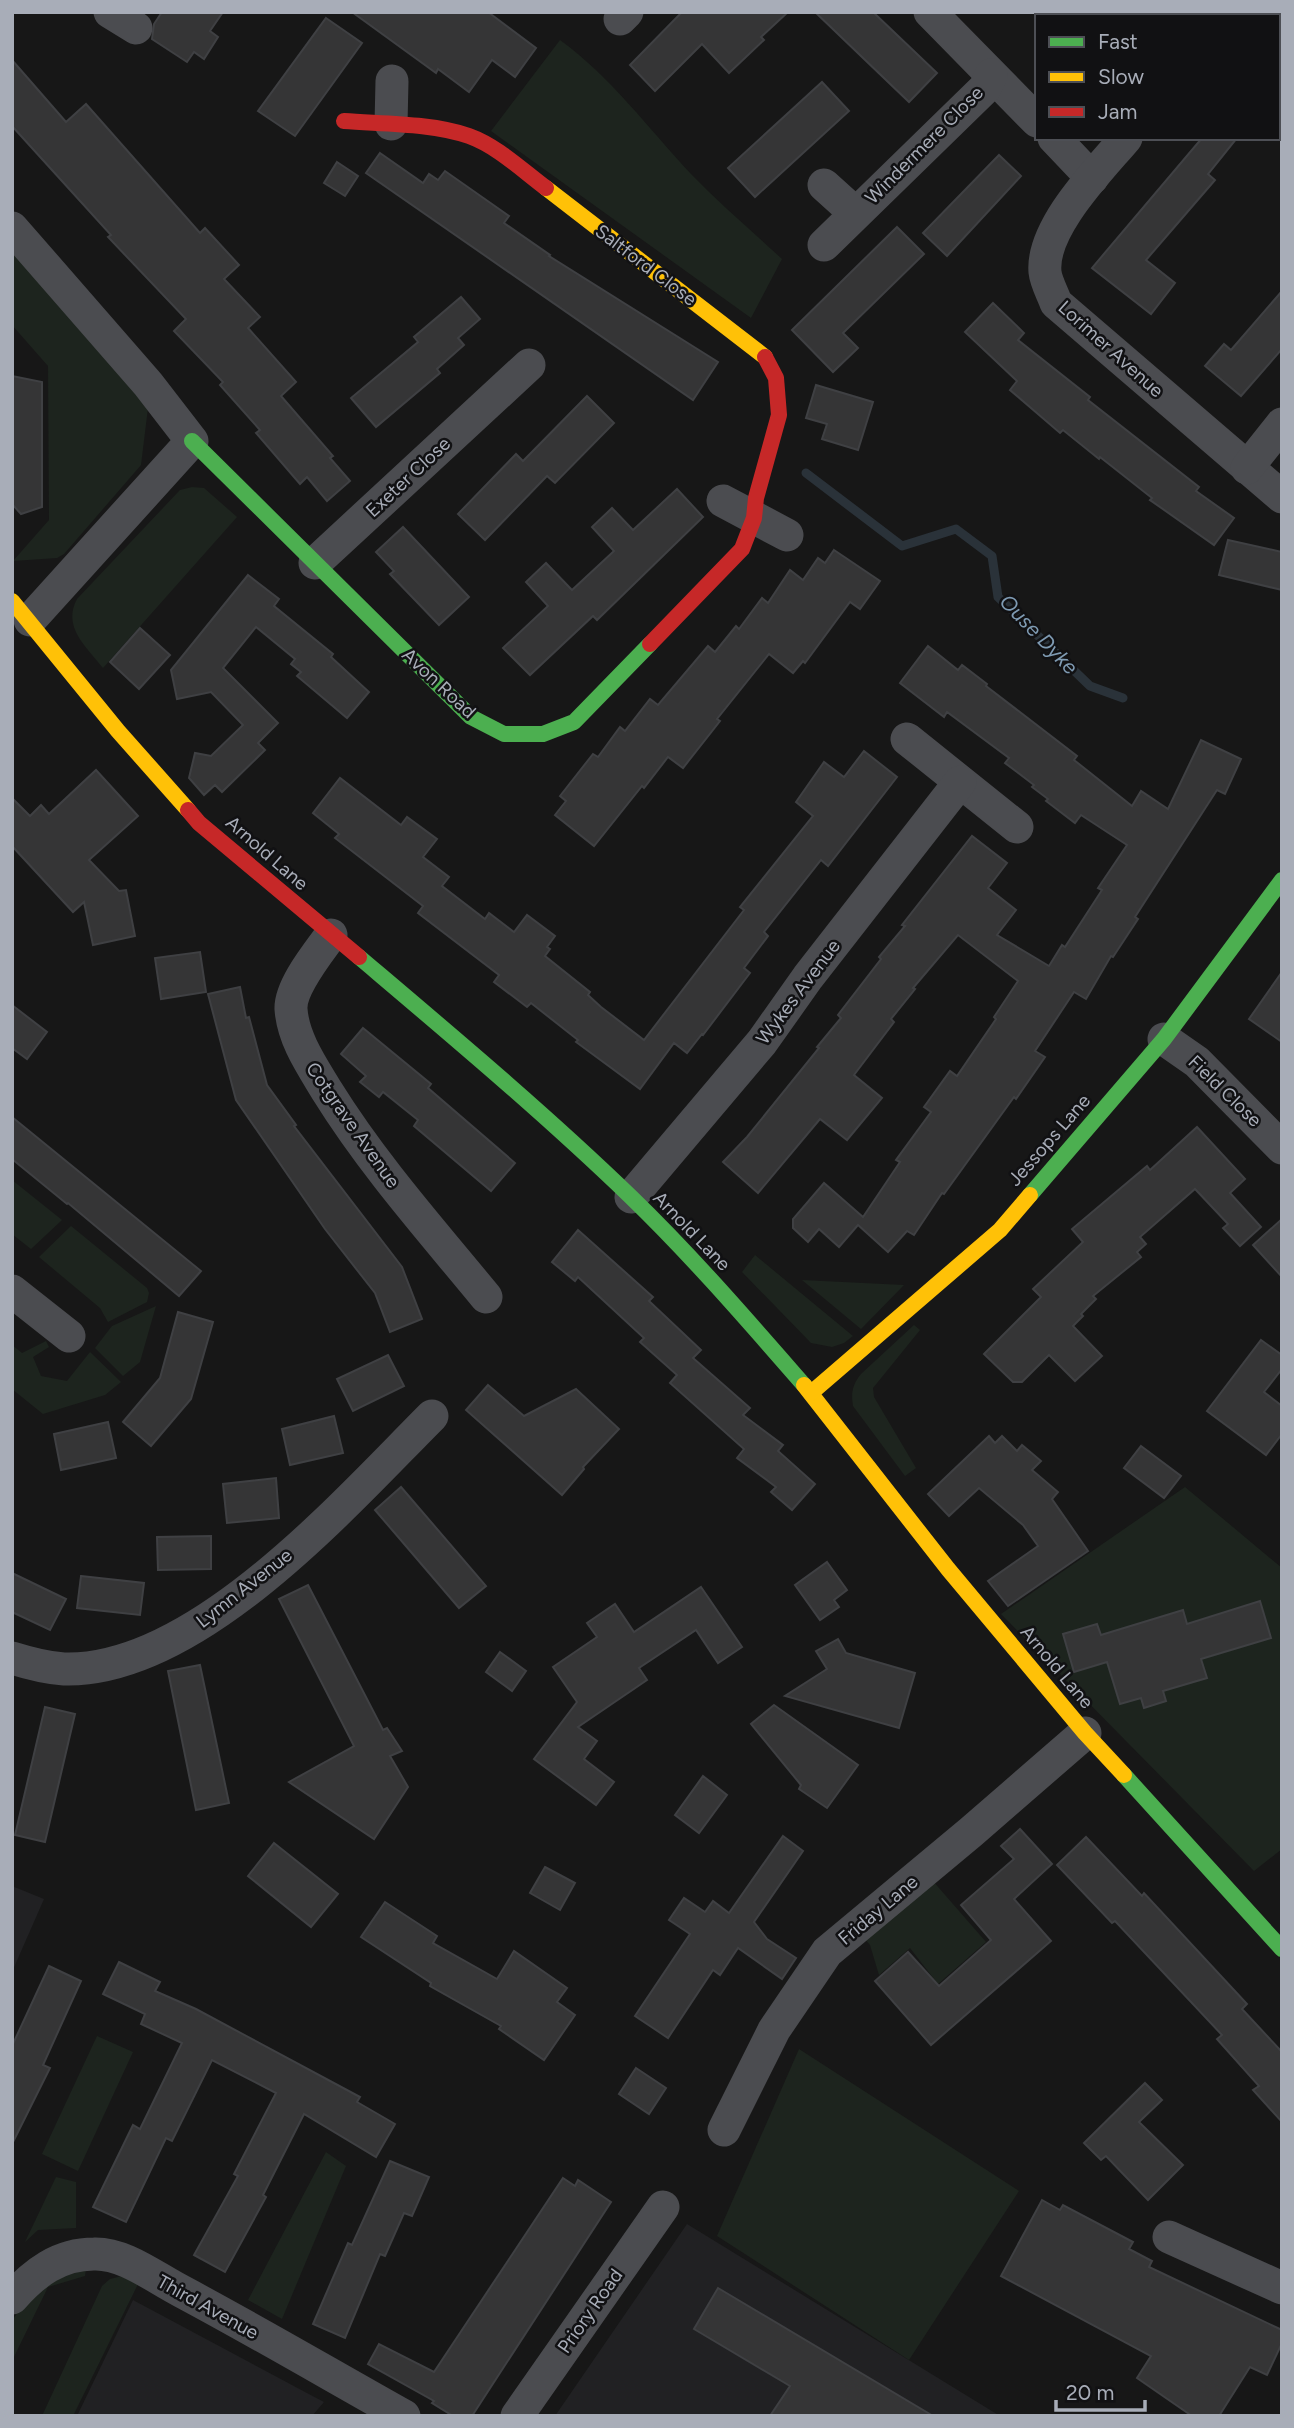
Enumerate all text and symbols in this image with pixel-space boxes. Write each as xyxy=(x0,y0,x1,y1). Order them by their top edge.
legend xyxy=(1035,14,1280,140)
text: Fast xyxy=(1098,29,1138,54)
text: Slow xyxy=(1098,64,1144,89)
street label: Windermere Close xyxy=(860,81,988,209)
text: Jam xyxy=(1098,99,1137,124)
street label: Saltford Close xyxy=(591,219,701,311)
street label: Lorimer Avenue xyxy=(1054,296,1168,402)
street label: Exeter Close xyxy=(361,432,455,522)
water label: Ouse Dyke xyxy=(995,589,1084,680)
street label: Avon Road xyxy=(397,643,481,723)
street label: Arnold Lane xyxy=(221,811,313,895)
street label: Wykes Avenue xyxy=(751,935,845,1049)
street label: Field Close xyxy=(1183,1050,1267,1132)
street label: Cotgrave Avenue xyxy=(301,1058,405,1192)
street label: Jessops Lane xyxy=(1003,1089,1095,1191)
street label: Arnold Lane xyxy=(648,1187,736,1275)
street label: Lymn Avenue xyxy=(191,1543,297,1633)
street label: Arnold Lane xyxy=(1016,1621,1098,1713)
street label: Friday Lane xyxy=(834,1870,922,1950)
street label: Priory Road xyxy=(553,2264,627,2358)
street label: Third Avenue xyxy=(153,2270,263,2344)
scale bar xyxy=(1056,2368,1145,2412)
text: 20 m xyxy=(1066,2380,1114,2405)

